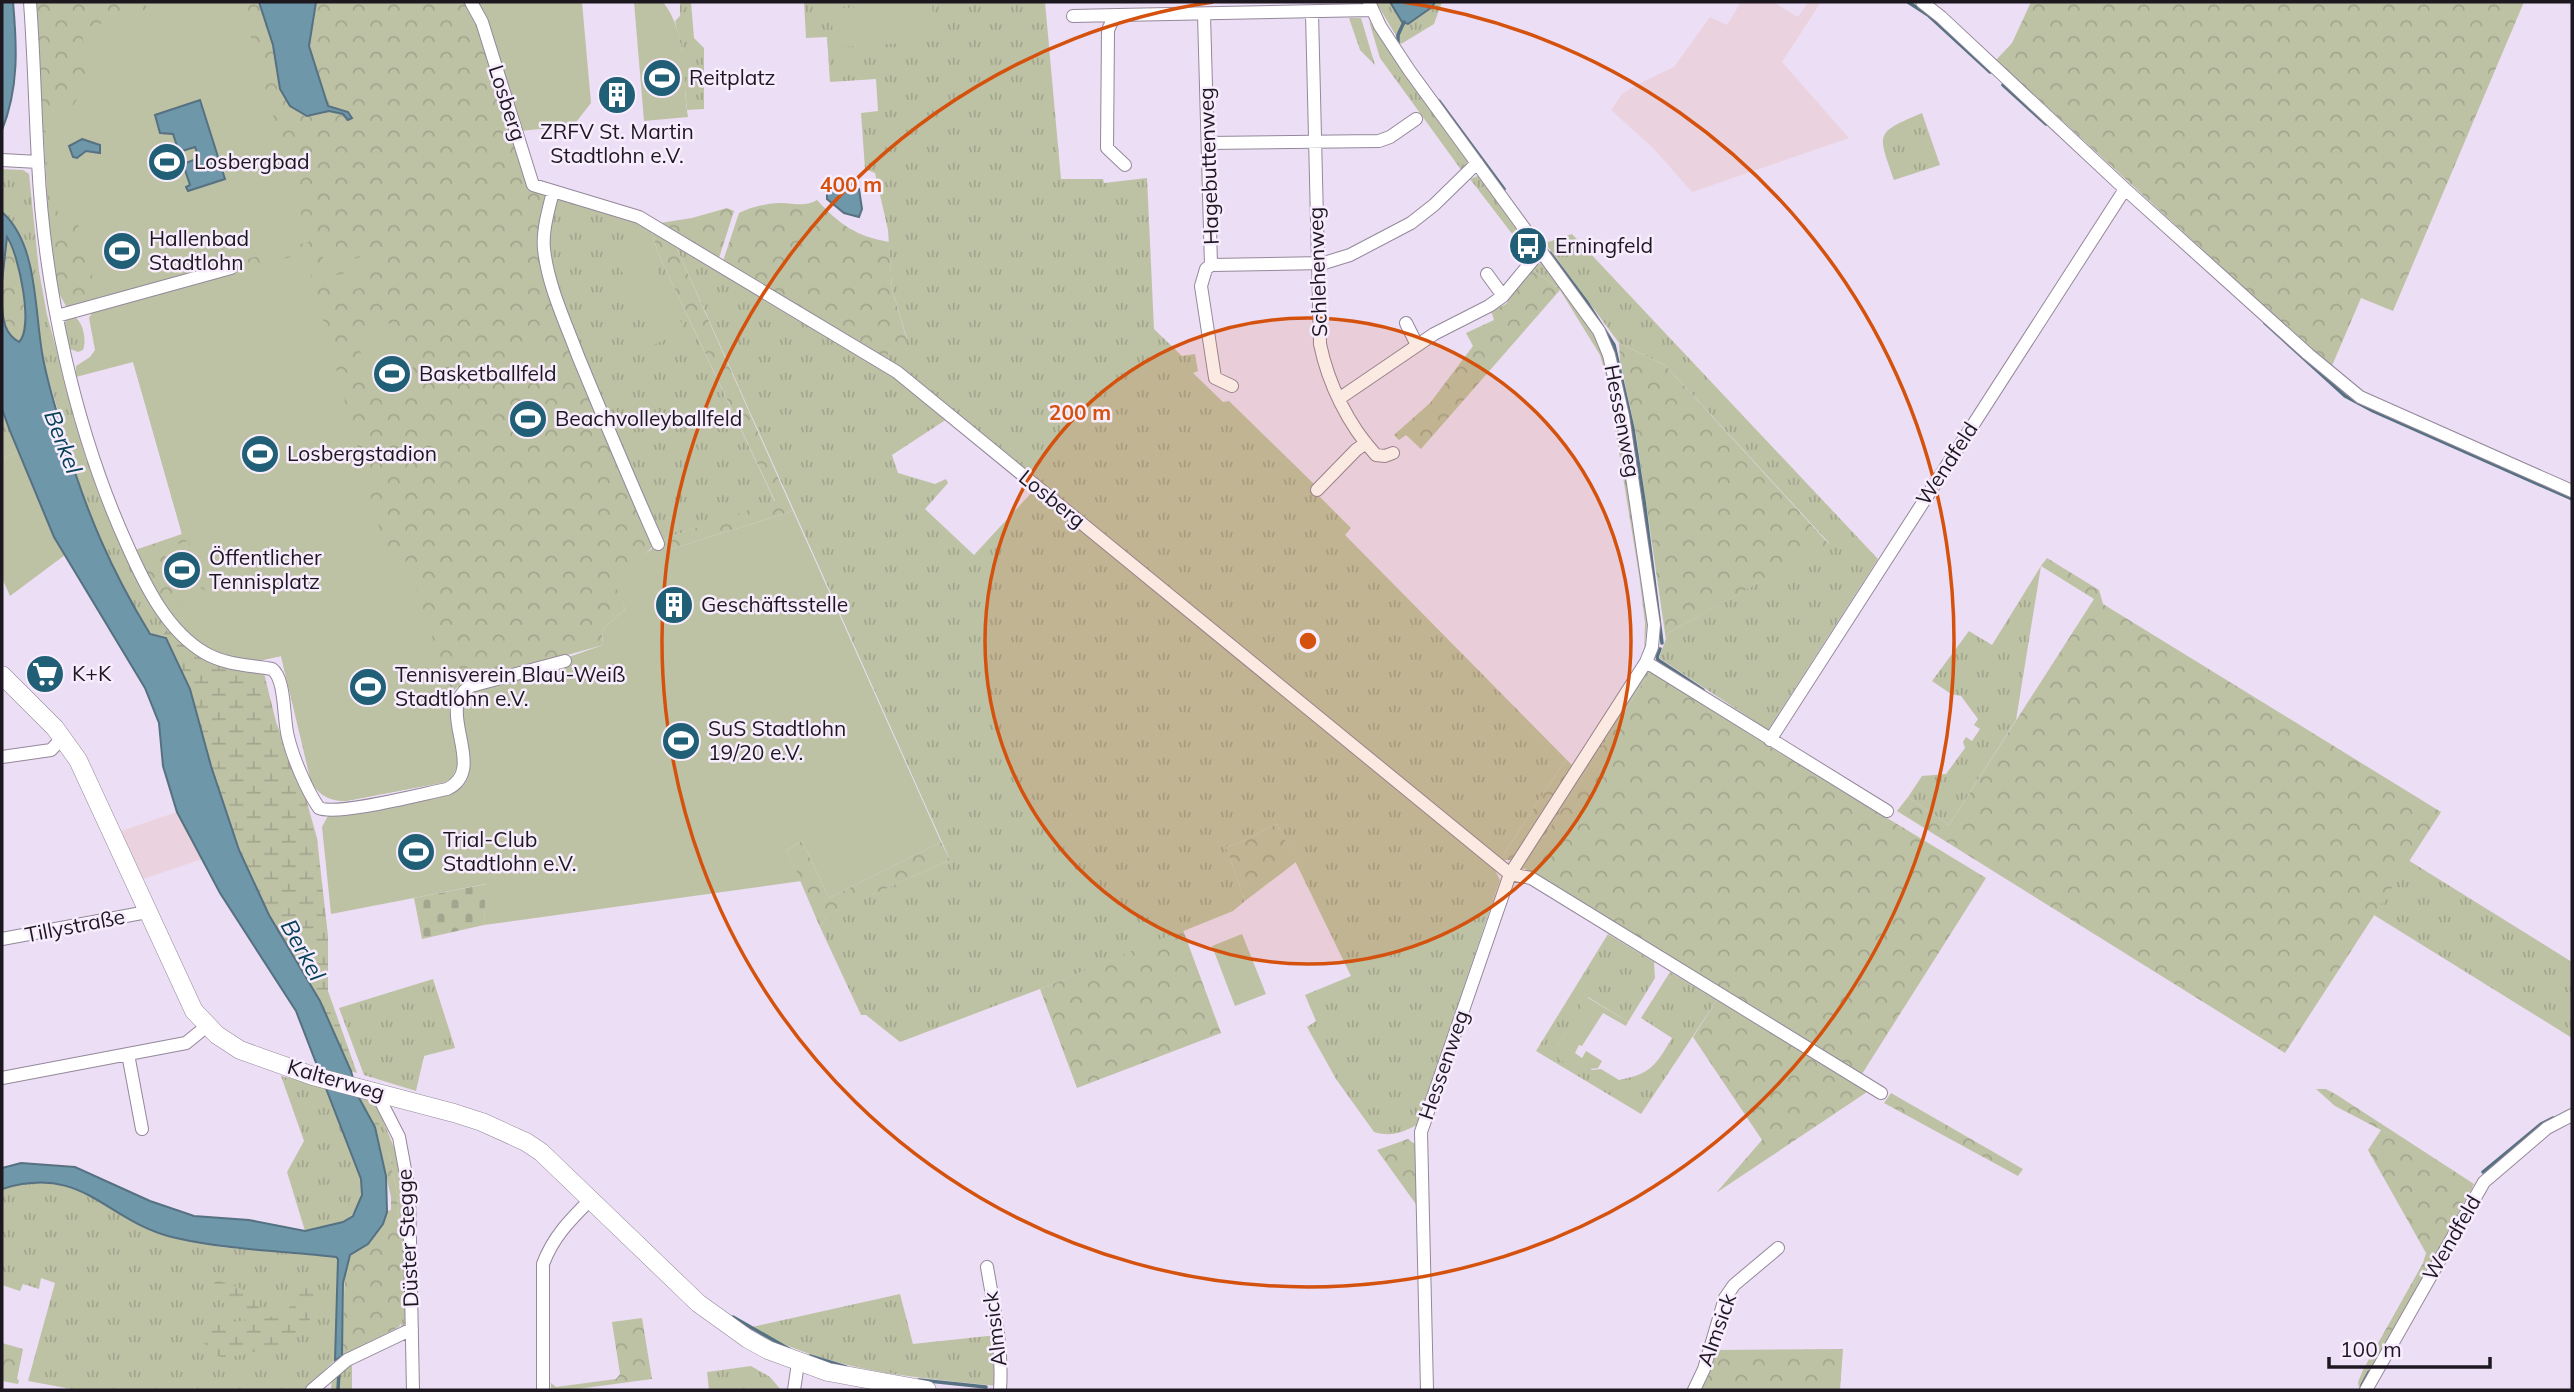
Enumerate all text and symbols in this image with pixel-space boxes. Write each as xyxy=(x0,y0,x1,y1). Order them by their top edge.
sports icon: Reitplatz xyxy=(641,57,683,99)
street label: Losberg xyxy=(484,62,532,144)
place label: Reitplatz xyxy=(689,64,776,90)
building icon: ZRFV St. Martin Stadtlohn e.V. xyxy=(596,74,638,116)
street label: Hagebuttenweg xyxy=(1192,87,1224,245)
place label: ZRFV St. Martin Stadtlohn e.V. xyxy=(540,118,694,168)
sports icon: Losbergbad xyxy=(146,141,188,183)
place label: Losbergbad xyxy=(194,148,310,174)
text: 400 m xyxy=(820,171,882,197)
street label: Schlehenweg xyxy=(1302,206,1332,338)
place label: Hallenbad Stadtlohn xyxy=(149,225,249,275)
bus stop icon: Erningfeld xyxy=(1507,225,1549,267)
sports icon: Hallenbad Stadtlohn xyxy=(101,230,143,272)
place label: Erningfeld xyxy=(1555,232,1653,258)
sports icon: Basketballfeld xyxy=(371,353,413,395)
place label: Basketballfeld xyxy=(419,360,557,386)
street label: Hessenweg xyxy=(1599,362,1647,479)
sports icon: Beachvolleyballfeld xyxy=(507,398,549,440)
text: 200 m xyxy=(1049,399,1111,425)
place label: Beachvolleyballfeld xyxy=(555,405,742,431)
water label: Berkel xyxy=(38,406,89,478)
street label: Wendfeld xyxy=(1910,417,1983,510)
sports icon: Losbergstadion xyxy=(239,433,281,475)
place label: Losbergstadion xyxy=(287,440,437,466)
street label: Losberg xyxy=(1014,464,1091,533)
place label: Öffentlicher Tennisplatz xyxy=(209,544,322,594)
sports icon: Öffentlicher Tennisplatz xyxy=(161,549,203,591)
building icon: Geschäftsstelle xyxy=(653,584,695,626)
place label: Geschäftsstelle xyxy=(701,591,848,617)
centre of rings xyxy=(1296,629,1320,653)
supermarket icon: K+K xyxy=(24,653,66,695)
place label: K+K xyxy=(72,660,112,686)
place label: Tennisverein Blau-Weiß Stadtlohn e.V. xyxy=(395,661,625,711)
sports icon: Tennisverein Blau-Weiß Stadtlohn e.V. xyxy=(347,666,389,708)
place label: SuS Stadtlohn 19/20 e.V. xyxy=(708,715,846,765)
sports icon: SuS Stadtlohn 19/20 e.V. xyxy=(660,720,702,762)
place label: Trial-Club Stadtlohn e.V. xyxy=(443,826,577,876)
sports icon: Trial-Club Stadtlohn e.V. xyxy=(395,831,437,873)
street label: Tillystraße xyxy=(23,903,127,947)
water label: Berkel xyxy=(275,914,332,986)
street label: Hessenweg xyxy=(1412,1006,1474,1123)
street label: Kalterweg xyxy=(285,1053,388,1105)
street label: Düster Stegge xyxy=(390,1168,424,1308)
street label: Wendfeld xyxy=(2416,1190,2486,1285)
street label: Almsick xyxy=(976,1290,1012,1368)
street label: Almsick xyxy=(1691,1290,1741,1370)
scale bar xyxy=(2329,1326,2490,1370)
text: 100 m xyxy=(2340,1336,2402,1362)

